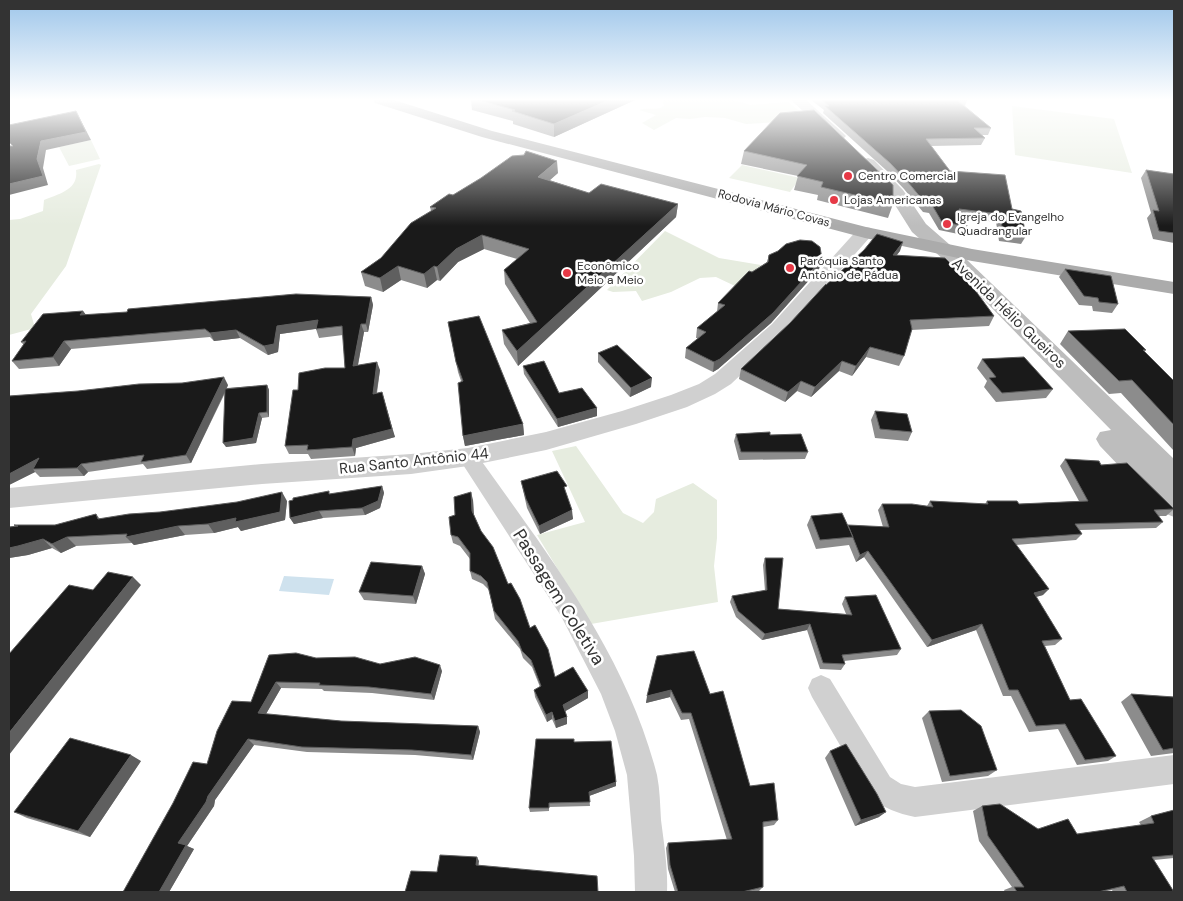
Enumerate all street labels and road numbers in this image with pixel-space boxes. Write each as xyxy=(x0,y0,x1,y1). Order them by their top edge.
street label: Rodovia Mário Covas xyxy=(716,185,832,231)
street label: Avenida Hélio Gueiros xyxy=(948,253,1070,373)
street label: Rua Santo Antônio 44 xyxy=(338,443,490,479)
street label: Passagem Coletiva xyxy=(507,524,611,670)

